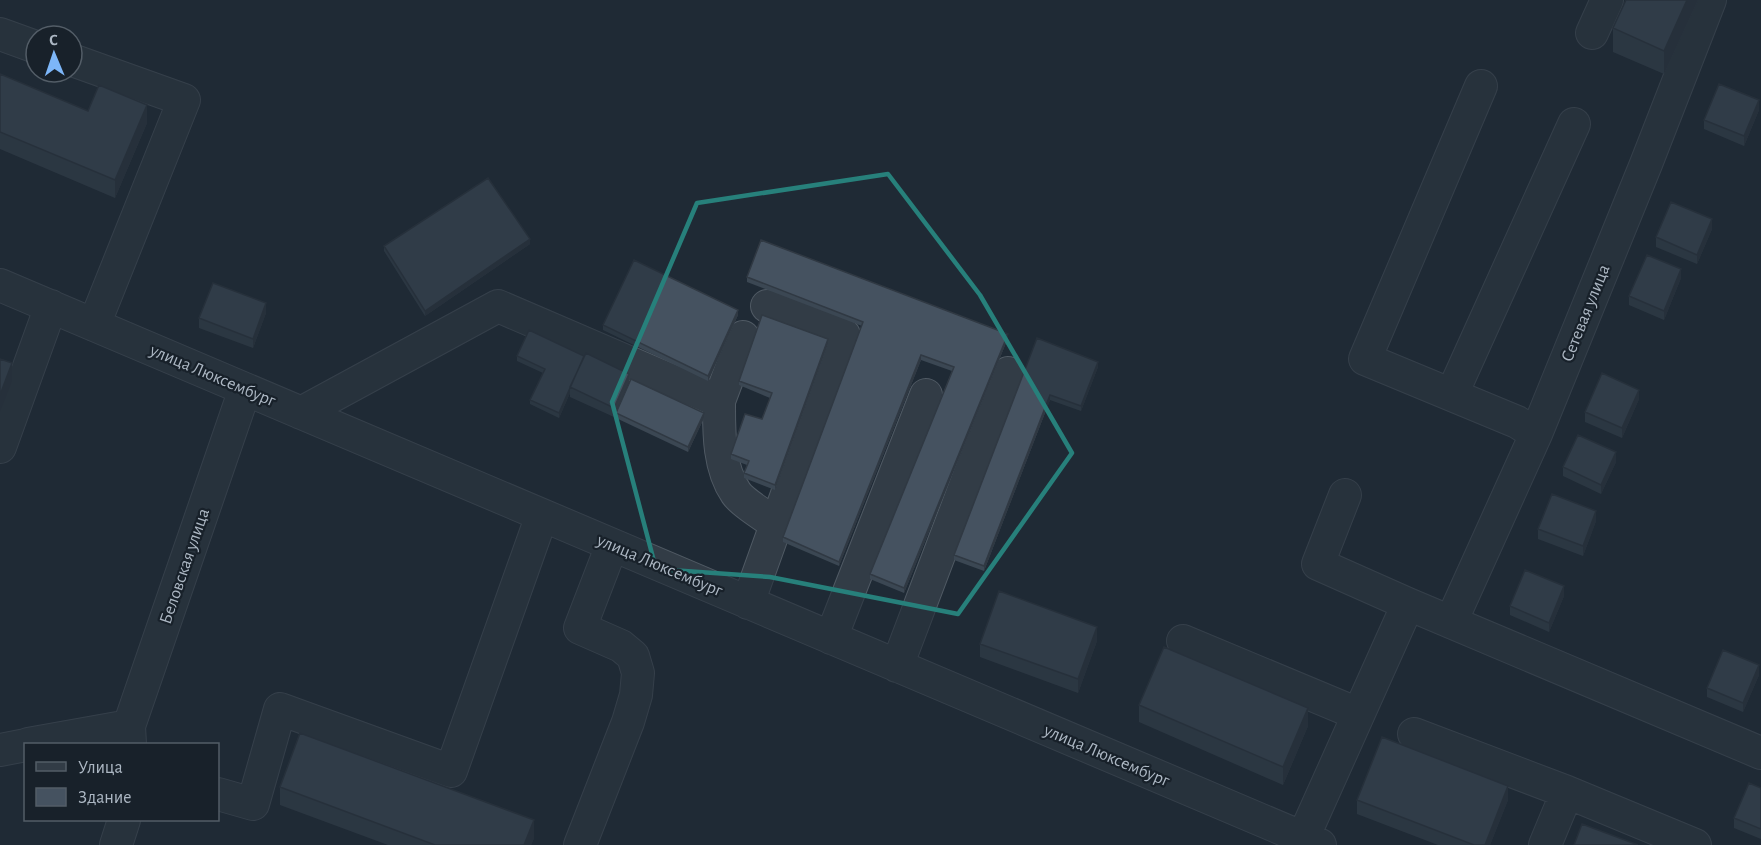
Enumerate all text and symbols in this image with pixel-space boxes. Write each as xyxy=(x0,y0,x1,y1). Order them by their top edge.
north arrow xyxy=(24,24,84,84)
text: С xyxy=(49,32,58,48)
street label: Сетевая улица xyxy=(1558,262,1614,365)
street label: улица Люксембург xyxy=(146,340,279,411)
street label: Беловская улица xyxy=(157,506,213,627)
street label: улица Люксембург xyxy=(593,530,726,601)
street label: улица Люксембург xyxy=(1040,720,1173,791)
legend xyxy=(24,743,219,821)
text: Улица xyxy=(78,759,123,777)
text: Здание xyxy=(78,789,132,807)

